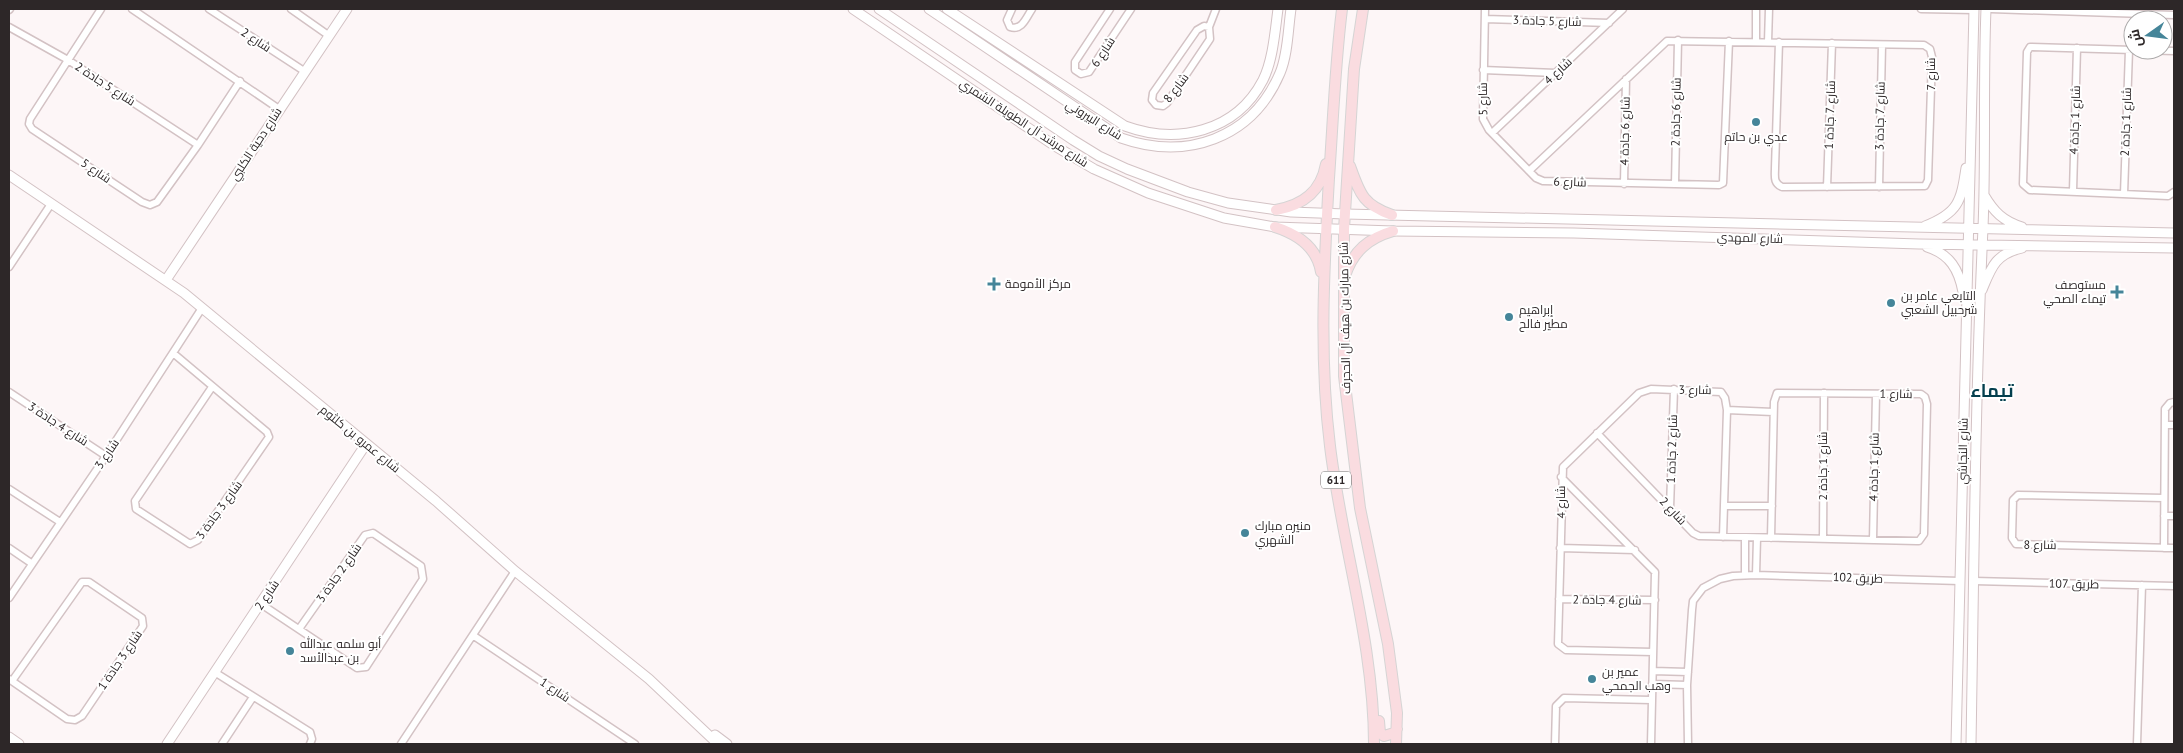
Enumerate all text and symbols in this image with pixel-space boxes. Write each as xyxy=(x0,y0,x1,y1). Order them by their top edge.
north arrow xyxy=(2123,10,2173,60)
street label: شارع 5 جادة 3 xyxy=(1512,12,1582,30)
street label: شارع 2 xyxy=(238,24,274,56)
text: ش xyxy=(2124,27,2146,49)
street label: شارع 6 xyxy=(1087,34,1119,70)
street label: شارع 4 xyxy=(1540,54,1576,88)
street label: شارع 7 xyxy=(1923,57,1939,91)
street label: شارع 5 جادة 2 xyxy=(72,59,138,110)
street label: شارع 8 xyxy=(1160,70,1192,106)
street label: شارع مرشد آل الطويلة الشمري xyxy=(955,75,1092,172)
street label: شارع 6 جادة 2 xyxy=(1667,77,1685,147)
street label: شارع 7 جادة 1 xyxy=(1821,80,1839,150)
street label: شارع 7 جادة 3 xyxy=(1871,81,1889,151)
street label: شارع 5 xyxy=(1475,82,1491,116)
street label: شارع 1 جادة 4 xyxy=(2066,85,2084,155)
street label: شارع 1 جادة 2 xyxy=(2117,87,2135,157)
street label: شارع البيروني xyxy=(1062,96,1125,145)
street label: شارع 6 جادة 4 xyxy=(1616,96,1634,166)
street label: شارع دحية الكلبي xyxy=(226,104,287,185)
marker: عدي بن حاتم xyxy=(1750,116,1762,128)
place label: عدي بن حاتم xyxy=(1724,129,1788,147)
street label: شارع 5 xyxy=(78,155,114,187)
street label: شارع 6 xyxy=(1553,173,1587,191)
street label: شارع المهدي xyxy=(1717,229,1783,249)
street label: شارع مبارك بن هيف آل الحجرف xyxy=(1336,242,1354,394)
place label: مركز الأمومة xyxy=(1005,276,1071,291)
marker: مركز الأمومة xyxy=(987,277,1001,291)
place label: مستوصف تيماء الصحي xyxy=(2043,277,2107,309)
marker: مستوصف تيماء الصحي xyxy=(2110,285,2124,299)
place label: التابعي عامر بن شرحبيل الشعبي xyxy=(1901,288,1977,320)
marker: التابعي عامر بن شرحبيل الشعبي xyxy=(1885,297,1897,309)
place label: إبراهيم مطير فالح xyxy=(1519,302,1568,332)
marker: إبراهيم مطير فالح xyxy=(1503,311,1515,323)
district label: تيماء xyxy=(1970,379,2014,402)
street label: شارع 3 xyxy=(1678,382,1712,398)
street label: شارع 1 xyxy=(1879,386,1913,402)
street label: شارع 4 جادة 3 xyxy=(25,399,91,450)
street label: شارع عمرو بن كلثوم xyxy=(317,402,404,476)
street label: شارع 2 جادة 1 xyxy=(1663,414,1681,484)
street label: شارع النجاشي xyxy=(1954,417,1974,484)
street label: شارع 1 جادة 2 xyxy=(1815,431,1831,500)
street label: شارع 1 جادة 4 xyxy=(1865,432,1883,502)
street label: شارع 3 xyxy=(91,436,123,472)
road number: 611 xyxy=(1321,472,1351,488)
street label: شارع 3 جادة 3 xyxy=(192,477,246,543)
street label: شارع 4 xyxy=(1553,485,1569,519)
street label: شارع 2 xyxy=(1656,493,1690,529)
place label: منيره مبارك الشهري xyxy=(1255,518,1311,550)
marker: منيره مبارك الشهري xyxy=(1239,527,1251,539)
street label: شارع 8 xyxy=(2023,537,2057,553)
street label: شارع 2 جادة 3 xyxy=(313,540,365,606)
street label: طريق 102 xyxy=(1833,569,1883,586)
street label: طريق 107 xyxy=(2049,576,2099,591)
street label: شارع 2 xyxy=(251,577,283,613)
street label: شارع 4 جادة 2 xyxy=(1572,591,1642,609)
street label: شارع 3 جادة 1 xyxy=(94,627,146,693)
place label: أبو سلمه عبدالله بن عبدالأسد xyxy=(300,636,381,665)
marker: أبو سلمه عبدالله بن عبدالأسد xyxy=(284,645,296,657)
place label: عمير بن وهب الجمحي xyxy=(1602,664,1671,696)
marker: عمير بن وهب الجمحي xyxy=(1586,673,1598,685)
street label: شارع 1 xyxy=(537,674,573,706)

